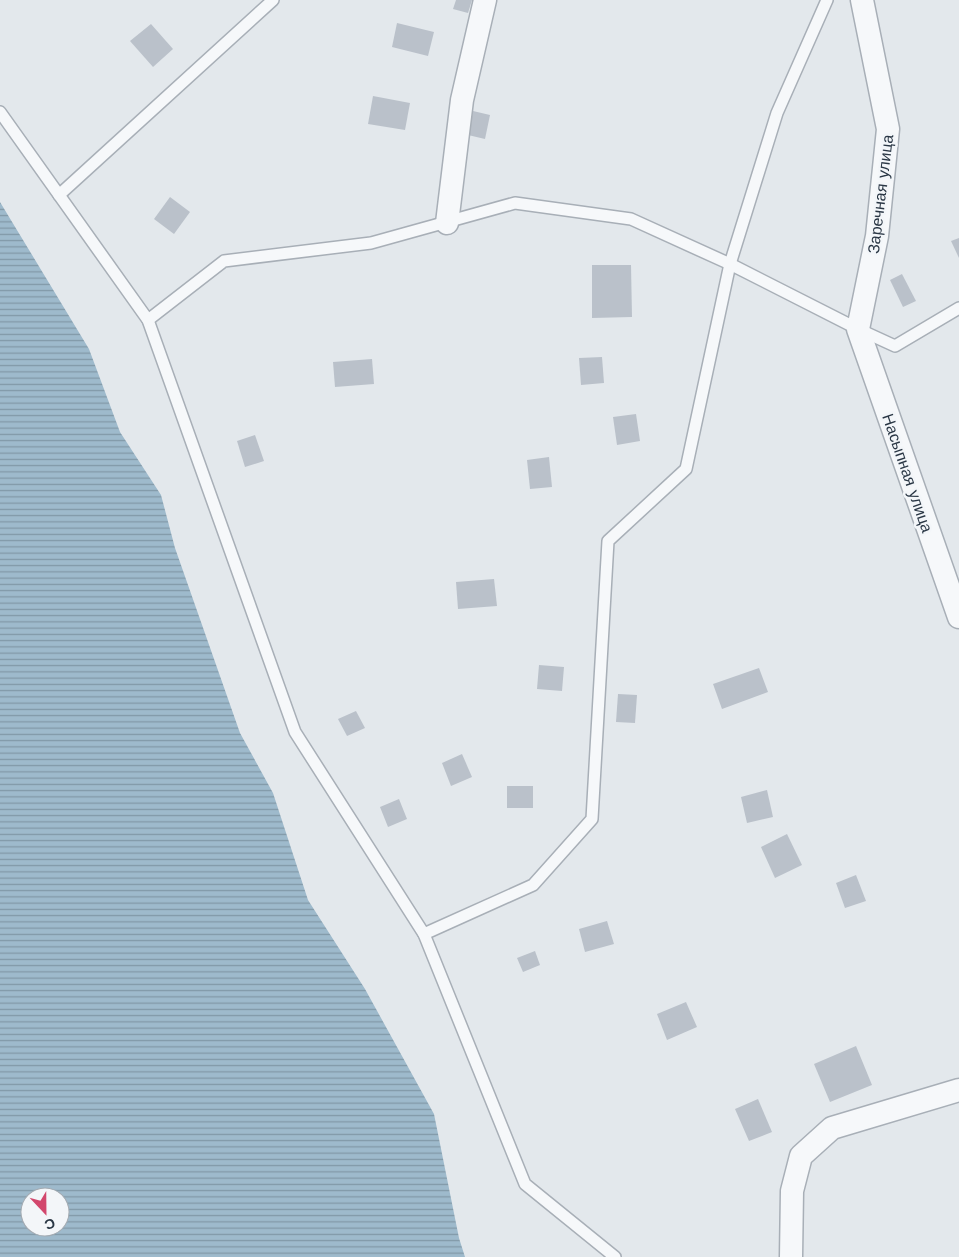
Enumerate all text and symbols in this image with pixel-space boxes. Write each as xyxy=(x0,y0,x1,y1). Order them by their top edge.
street label: Заречная улица xyxy=(864,133,897,255)
street label: Насыпная улица xyxy=(878,411,937,535)
north arrow xyxy=(20,1187,70,1237)
text: С xyxy=(42,1215,58,1233)

